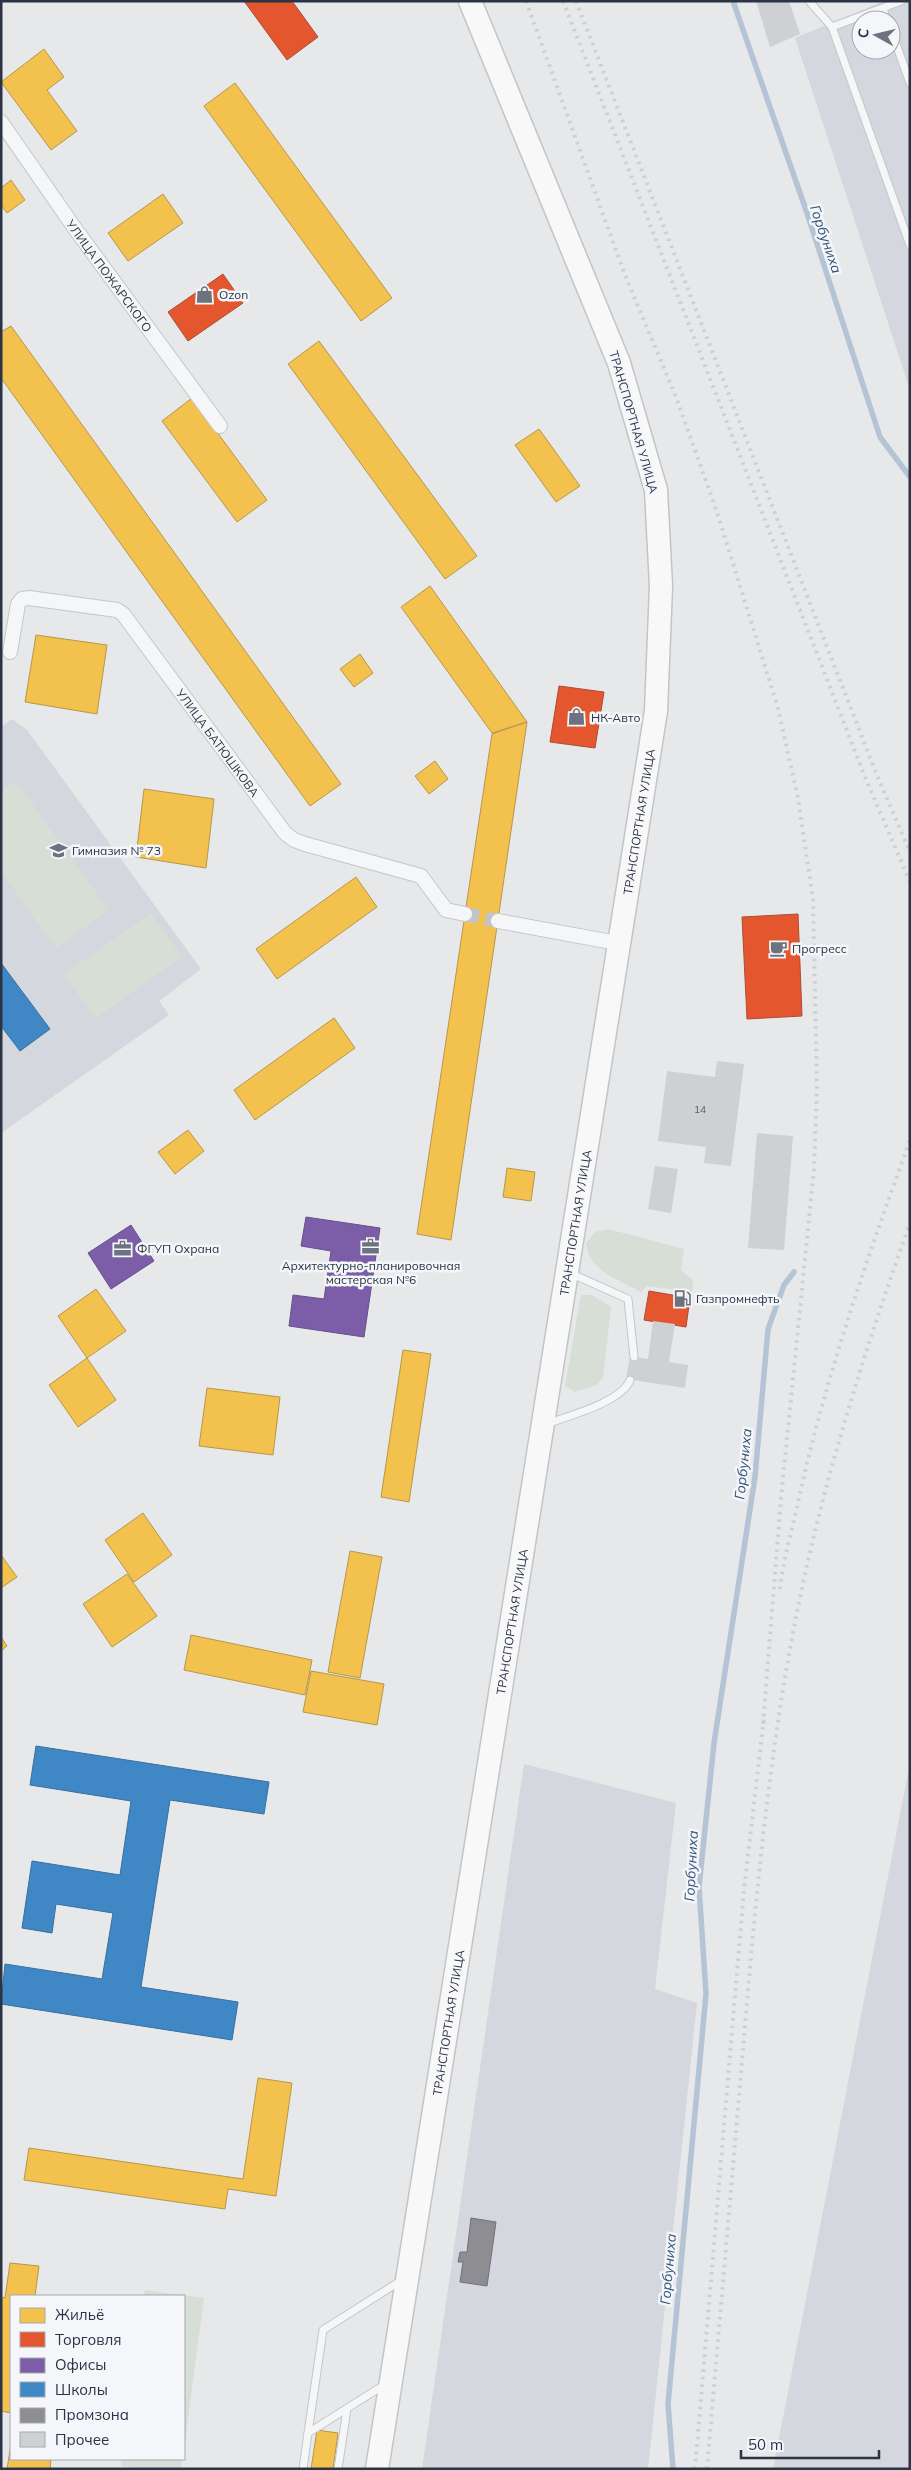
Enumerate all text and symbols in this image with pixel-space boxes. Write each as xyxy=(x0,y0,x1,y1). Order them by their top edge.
north arrow xyxy=(851,10,901,60)
text: С xyxy=(854,27,873,39)
water label: Горбуниха xyxy=(806,202,846,276)
street label: УЛИЦА ПОЖАРСКОГО xyxy=(63,216,156,335)
shop icon: Ozon xyxy=(195,284,215,304)
place label: Ozon xyxy=(219,287,248,302)
street label: ТРАНСПОРТНАЯ УЛИЦА xyxy=(606,349,662,495)
street label: УЛИЦА БАТЮШКОВА xyxy=(173,685,263,800)
shop icon: НК-Авто xyxy=(567,707,587,727)
place label: НК-Авто xyxy=(591,710,640,725)
street label: ТРАНСПОРТНАЯ УЛИЦА xyxy=(619,747,657,896)
school or university icon: Гимназия № 73 xyxy=(48,840,68,860)
place label: Гимназия № 73 xyxy=(72,843,161,858)
cafe icon: Прогресс xyxy=(768,938,788,958)
place label: Прогресс xyxy=(792,941,847,956)
house number: 14 xyxy=(694,1103,706,1116)
street label: ТРАНСПОРТНАЯ УЛИЦА xyxy=(556,1148,594,1297)
office icon: Архитектурно-планировочная мастерская №6 xyxy=(361,1236,381,1256)
office icon: ФГУП Охрана xyxy=(113,1238,133,1258)
place label: ФГУП Охрана xyxy=(137,1241,219,1256)
place label: Архитектурно-планировочная мастерская №6 xyxy=(282,1258,460,1287)
fuel station icon: Газпромнефть xyxy=(672,1288,692,1308)
place label: Газпромнефть xyxy=(696,1291,780,1306)
water label: Горбуниха xyxy=(730,1427,756,1500)
street label: ТРАНСПОРТНАЯ УЛИЦА xyxy=(492,1547,530,1696)
water label: Горбуниха xyxy=(680,1830,702,1902)
street label: ТРАНСПОРТНАЯ УЛИЦА xyxy=(429,1948,467,2097)
water label: Горбуниха xyxy=(656,2232,680,2305)
legend xyxy=(10,2295,185,2460)
text: Жильё xyxy=(55,2305,104,2324)
text: Торговля xyxy=(55,2330,122,2349)
text: Офисы xyxy=(55,2355,107,2374)
text: Школы xyxy=(55,2380,108,2399)
text: Промзона xyxy=(55,2405,129,2424)
scale bar xyxy=(741,2428,878,2460)
text: Прочее xyxy=(55,2430,109,2449)
text: 50 m xyxy=(748,2435,783,2454)

